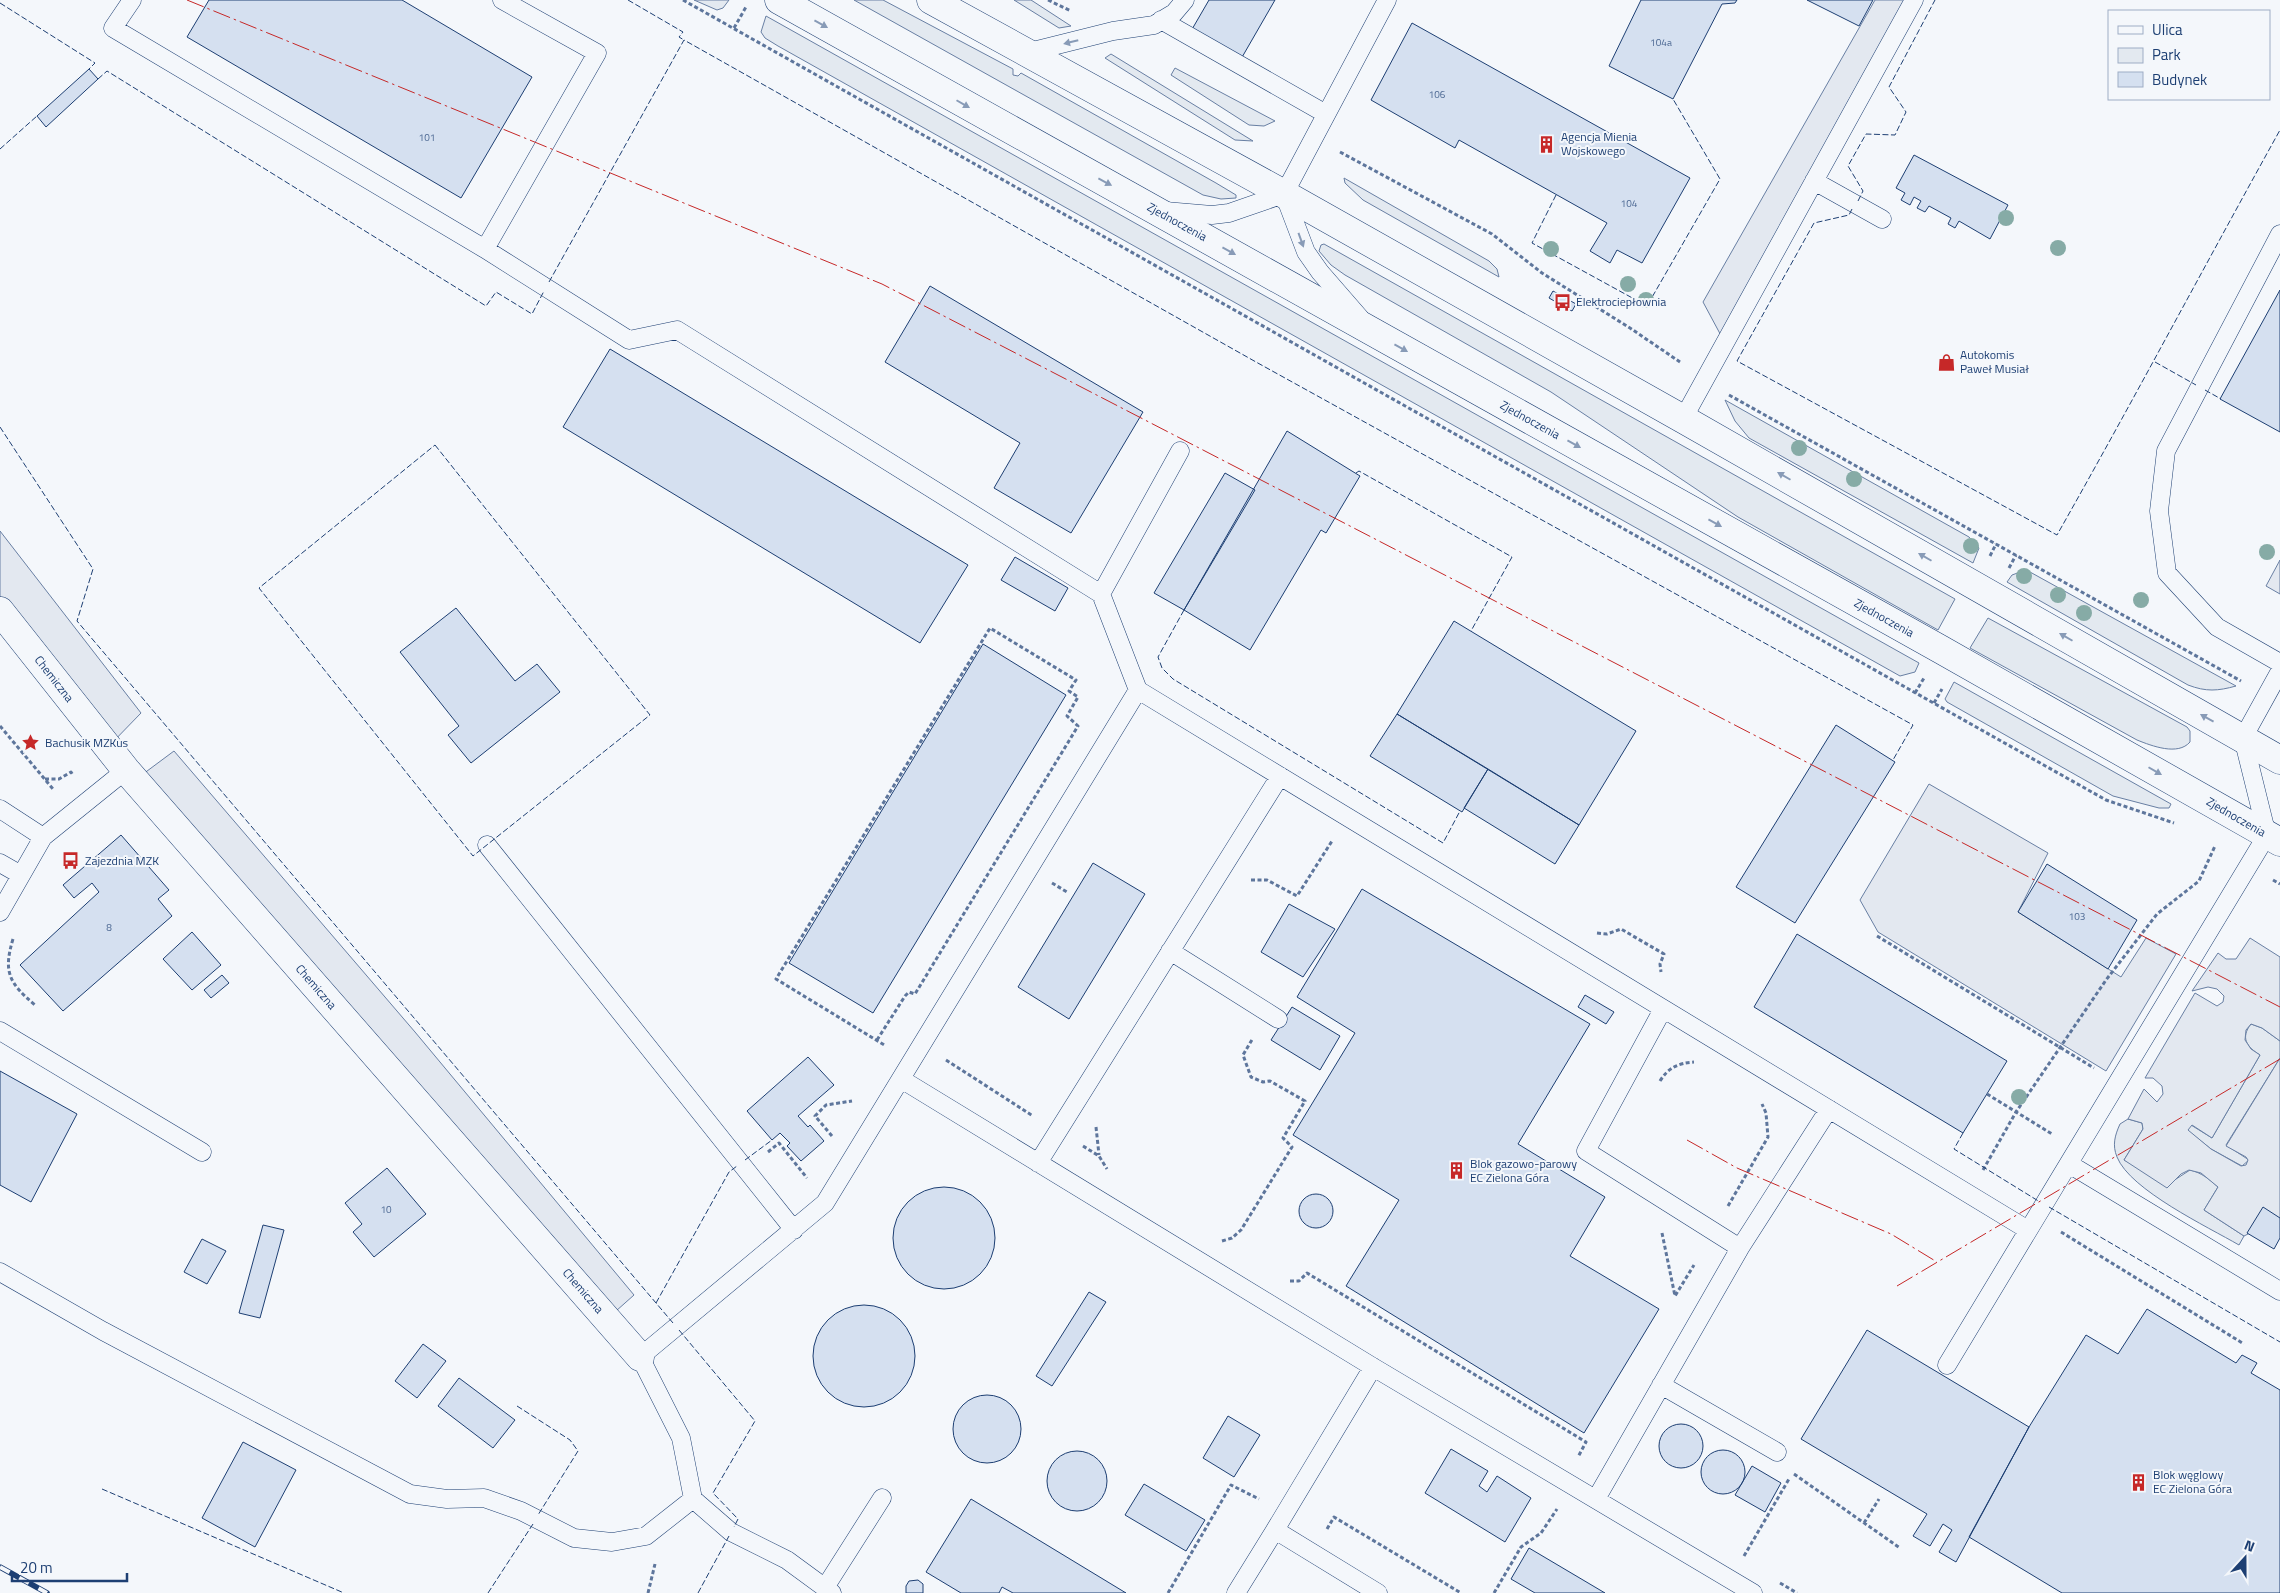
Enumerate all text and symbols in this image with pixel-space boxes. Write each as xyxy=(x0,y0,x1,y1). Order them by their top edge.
legend xyxy=(2108,10,2270,100)
text: Ulica xyxy=(2152,18,2183,41)
one-way arrow xyxy=(815,19,828,28)
house number: 104a xyxy=(1650,35,1672,50)
one-way arrow xyxy=(1063,38,1078,46)
text: Park xyxy=(2152,43,2181,66)
text: Budynek xyxy=(2152,68,2207,91)
house number: 106 xyxy=(1429,87,1446,102)
one-way arrow xyxy=(956,99,970,108)
place label: Agencja Mienia Wojskowego xyxy=(1561,127,1637,160)
house number: 101 xyxy=(419,130,435,145)
building icon: Agencja Mienia Wojskowego xyxy=(1537,134,1557,154)
one-way arrow xyxy=(1098,178,1112,186)
house number: 104 xyxy=(1621,196,1638,211)
street label: Zjednoczenia xyxy=(1144,197,1211,246)
one-way arrow xyxy=(1297,233,1305,248)
one-way arrow xyxy=(1221,247,1236,255)
bus stop icon: Elektrociepłownia xyxy=(1552,292,1572,312)
place label: Elektrociepłownia xyxy=(1576,292,1666,311)
one-way arrow xyxy=(1394,344,1408,352)
place label: Autokomis Paweł Musiał xyxy=(1960,345,2029,378)
shop icon: Autokomis Paweł Musiał xyxy=(1936,352,1956,372)
street label: Zjednoczenia xyxy=(1497,395,1564,444)
one-way arrow xyxy=(1566,440,1581,448)
one-way arrow xyxy=(1777,472,1791,480)
one-way arrow xyxy=(1709,519,1722,528)
one-way arrow xyxy=(1919,552,1932,561)
street label: Zjednoczenia xyxy=(1851,593,1918,642)
one-way arrow xyxy=(2060,633,2073,642)
street label: Chemiczna xyxy=(30,651,79,706)
one-way arrow xyxy=(2200,714,2215,722)
place icon: Bachusik MZKus xyxy=(21,733,41,753)
place label: Bachusik MZKus xyxy=(45,733,129,752)
one-way arrow xyxy=(2149,766,2162,775)
street label: Zjednoczenia xyxy=(2203,792,2270,841)
bus stop icon: Zajezdnia MZK xyxy=(61,851,81,871)
place label: Zajezdnia MZK xyxy=(85,851,159,870)
house number: 103 xyxy=(2069,909,2085,924)
house number: 8 xyxy=(106,920,112,935)
street label: Chemiczna xyxy=(291,960,342,1014)
place label: Blok gazowo-parowy EC Zielona Góra xyxy=(1470,1154,1577,1187)
building icon: Blok gazowo-parowy EC Zielona Góra xyxy=(1446,1161,1466,1181)
house number: 10 xyxy=(380,1202,392,1217)
street label: Chemiczna xyxy=(558,1264,609,1318)
place label: Blok węglowy EC Zielona Góra xyxy=(2153,1465,2232,1498)
building icon: Blok węglowy EC Zielona Góra xyxy=(2129,1472,2149,1492)
north arrow xyxy=(2220,1533,2270,1583)
text: N xyxy=(2242,1534,2258,1557)
scale bar xyxy=(12,1550,128,1582)
text: 20 m xyxy=(20,1556,53,1579)

